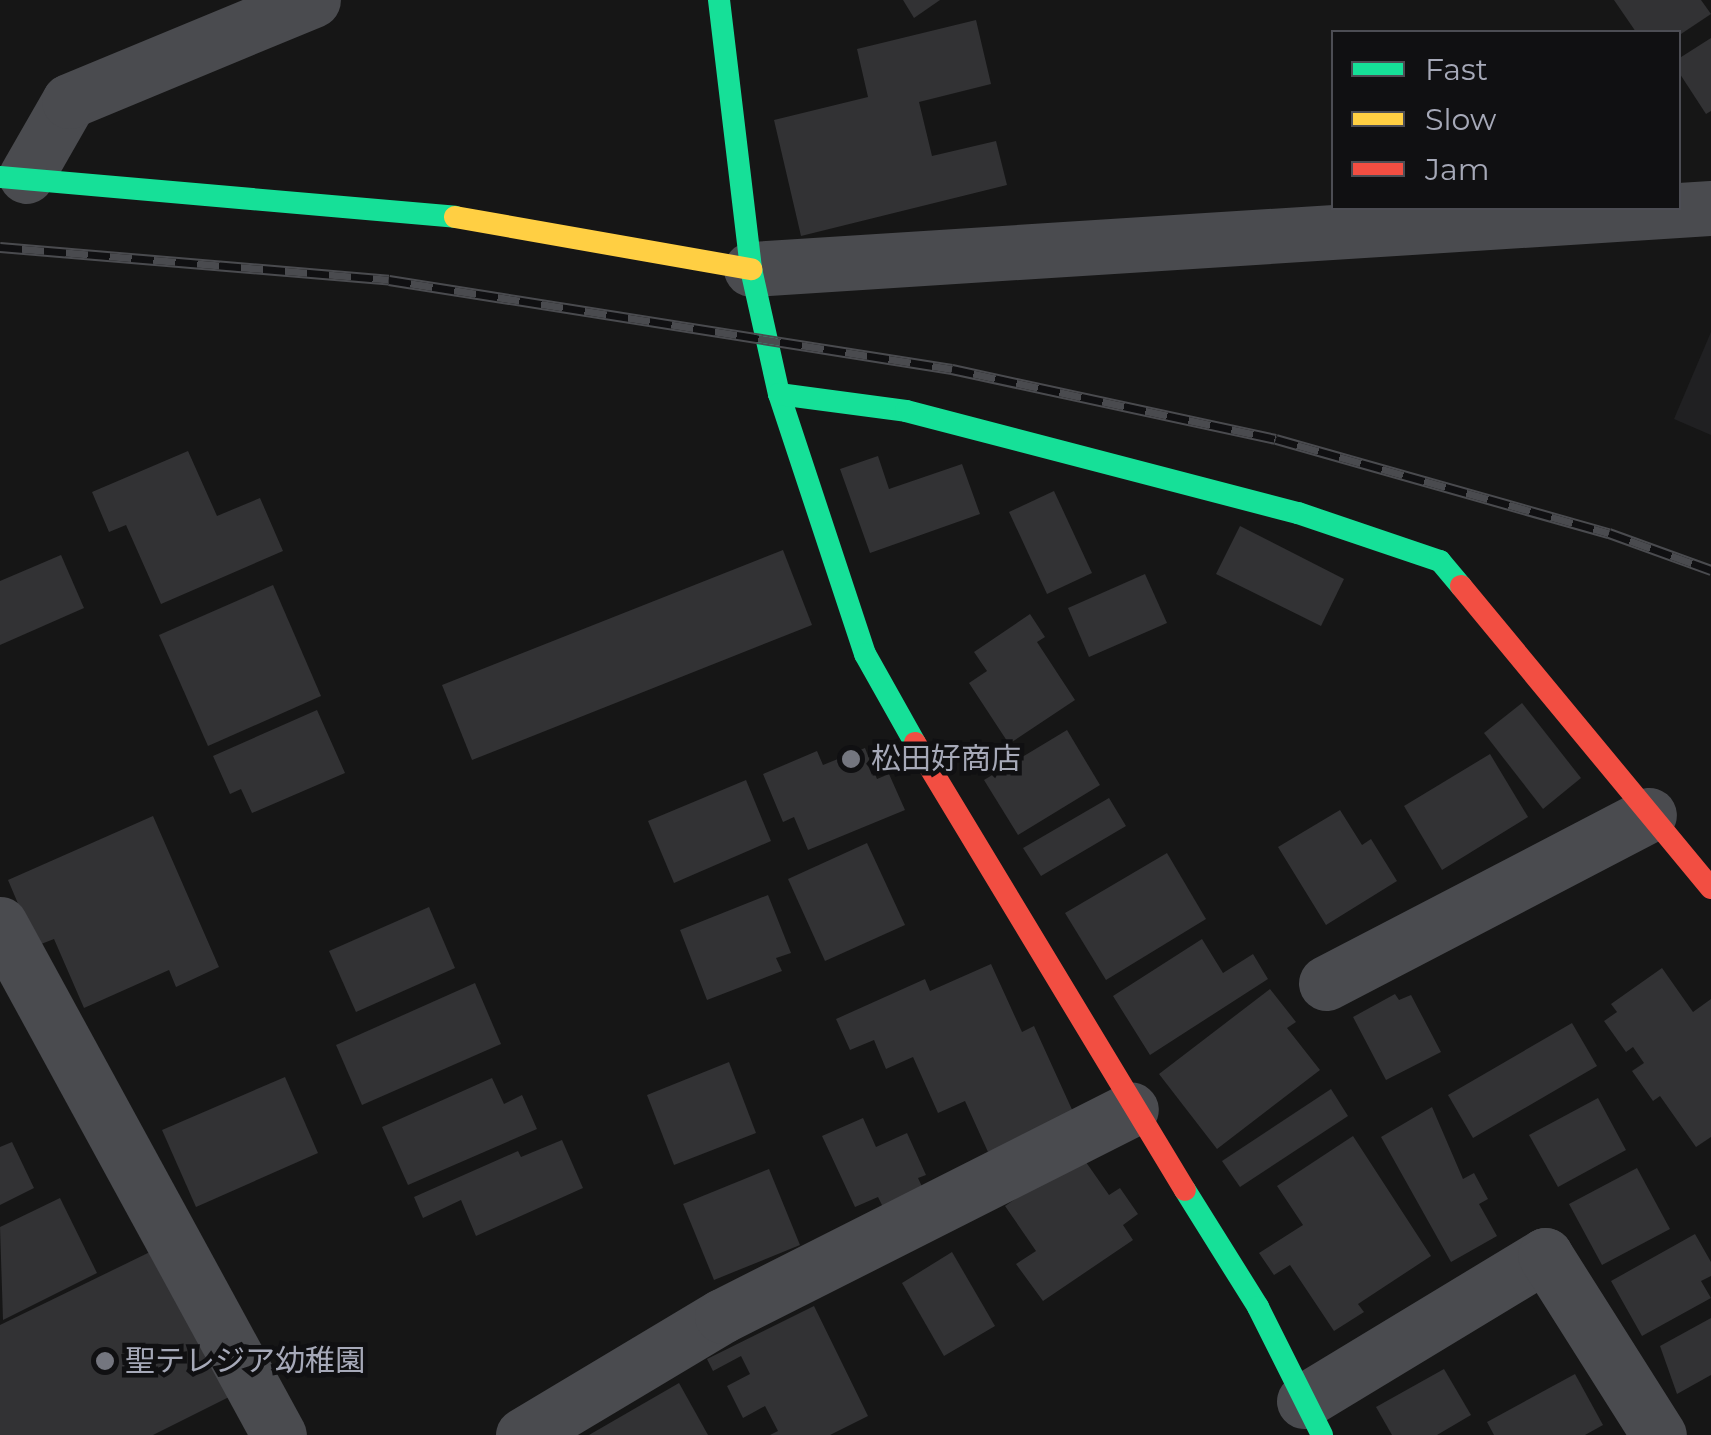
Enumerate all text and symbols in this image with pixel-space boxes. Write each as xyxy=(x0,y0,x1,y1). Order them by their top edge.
legend xyxy=(1331,30,1681,210)
text: Fast xyxy=(1425,51,1488,88)
text: Slow xyxy=(1425,101,1496,138)
text: Jam xyxy=(1425,151,1490,188)
place label: 松田好商店 xyxy=(871,741,1021,777)
marker: 松田好商店 xyxy=(840,748,862,770)
place label: 聖テレジア幼稚園 xyxy=(125,1343,365,1379)
marker: 聖テレジア幼稚園 xyxy=(94,1350,116,1372)

